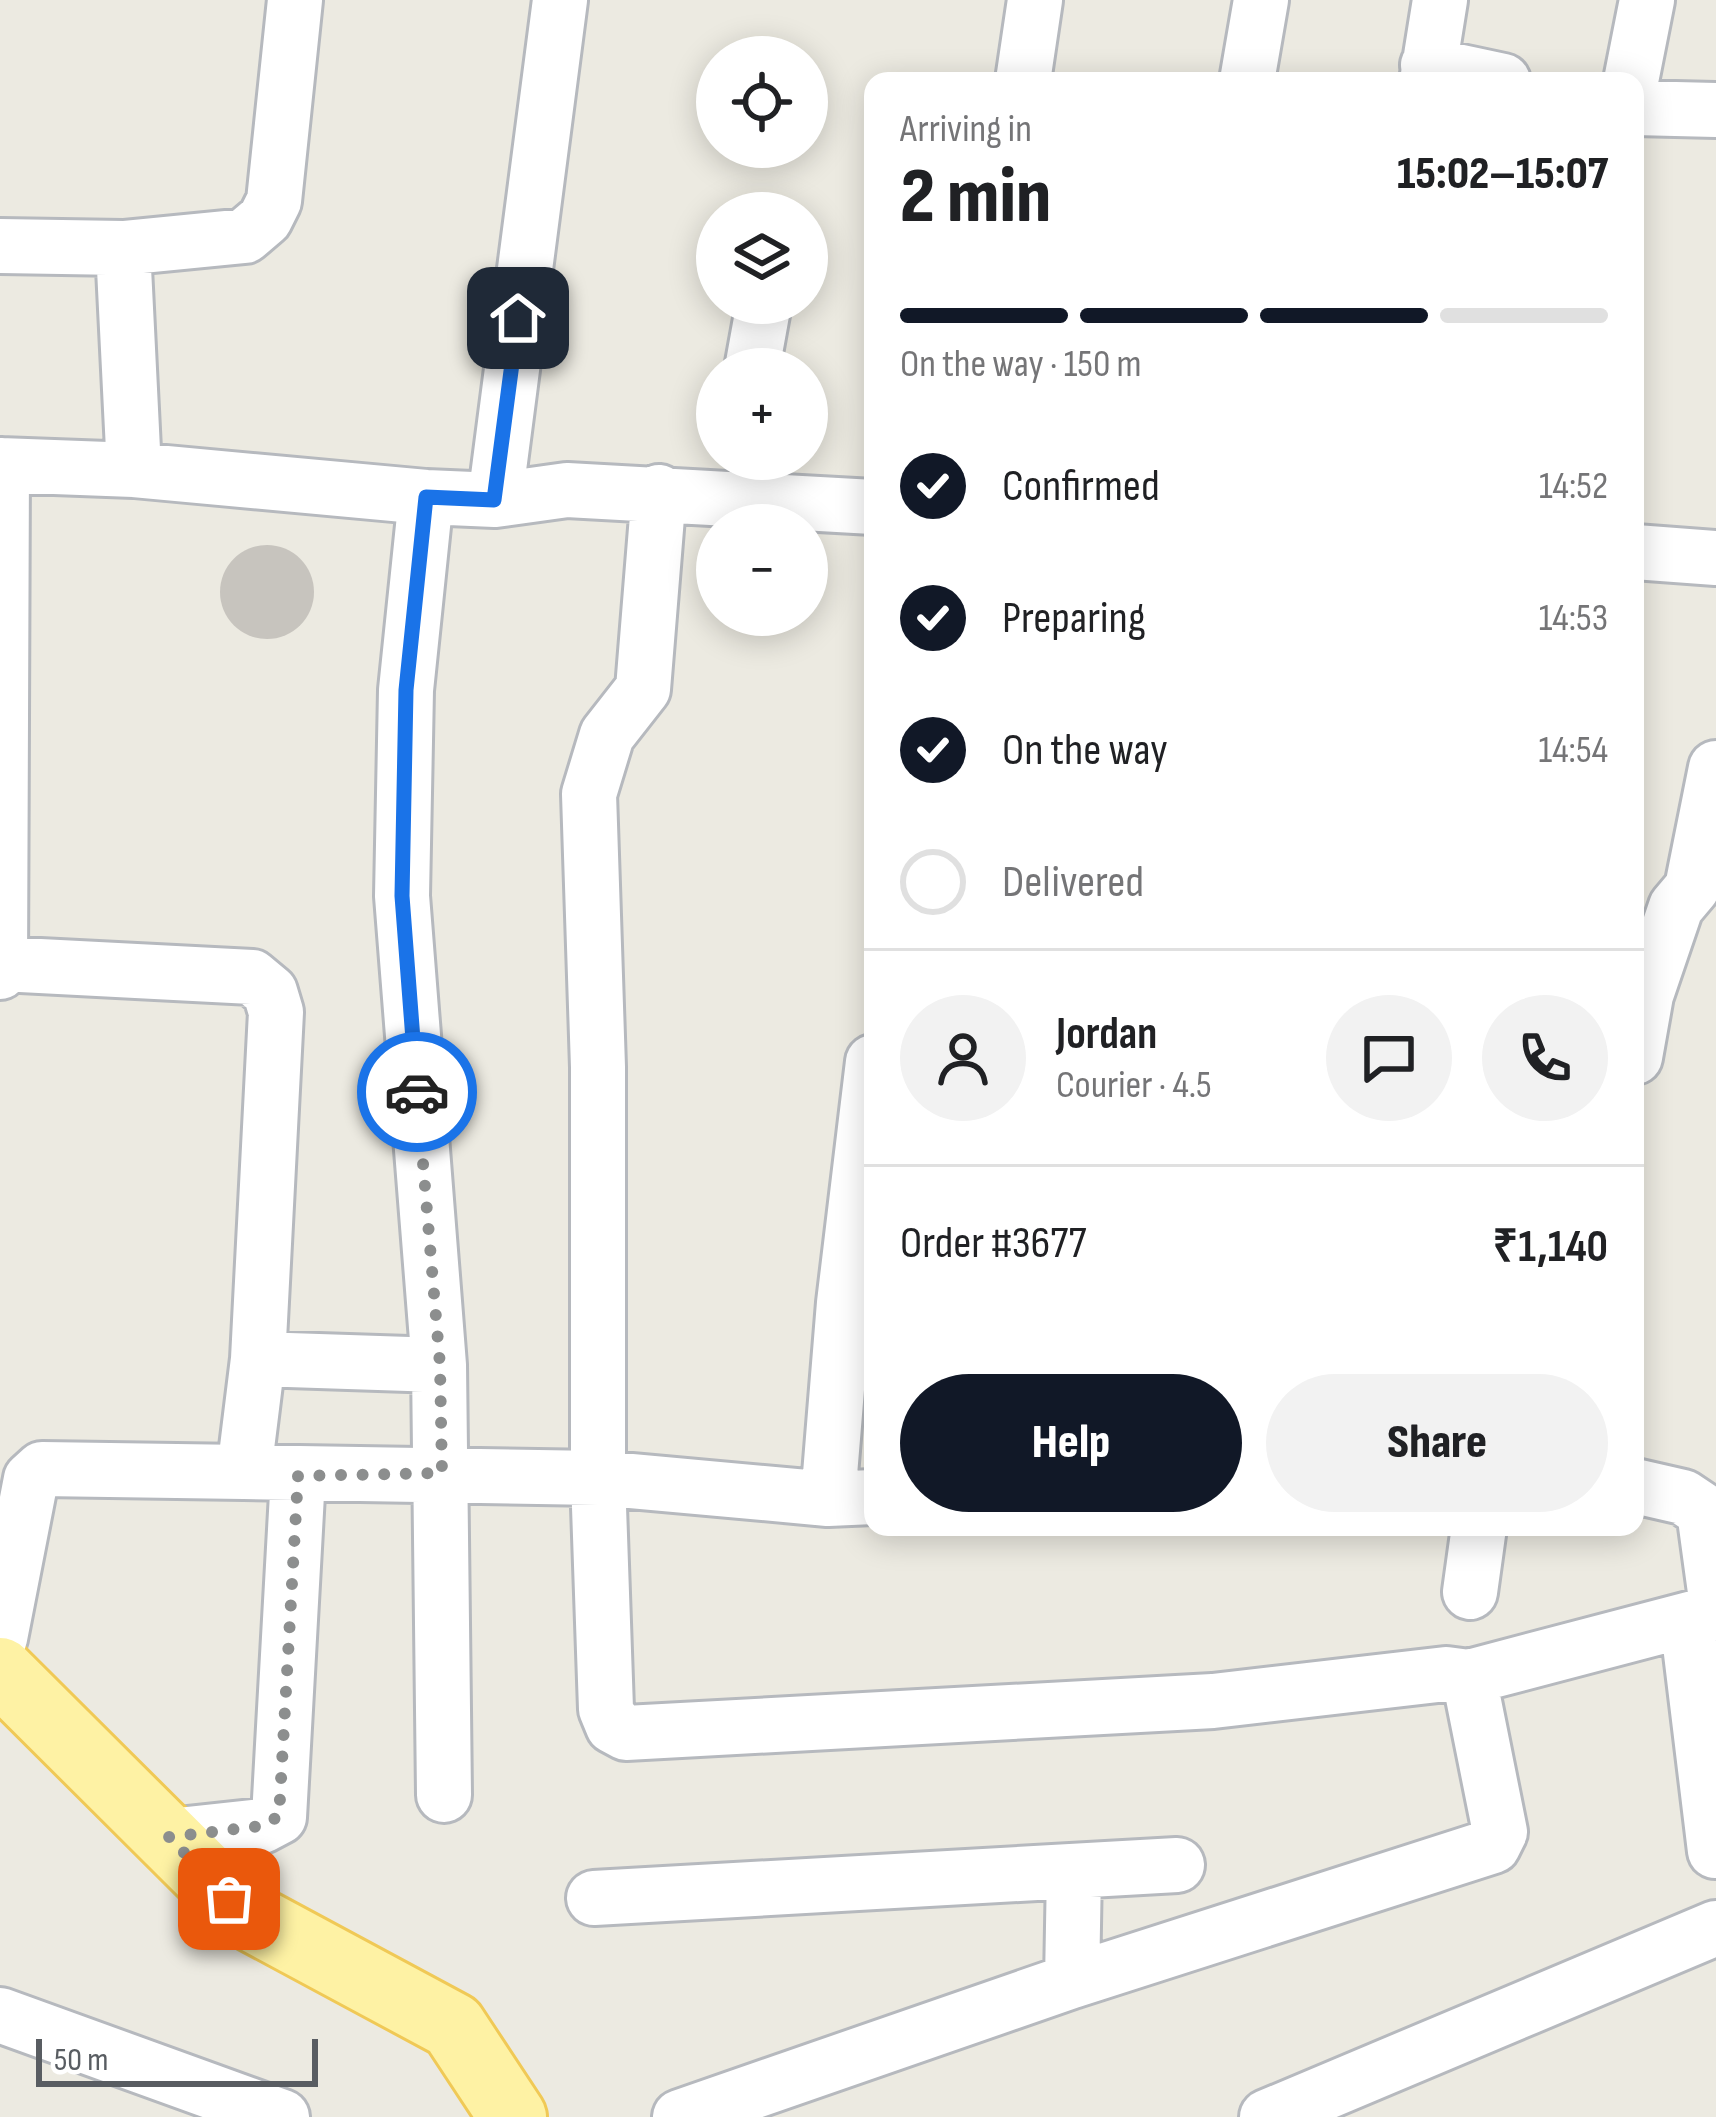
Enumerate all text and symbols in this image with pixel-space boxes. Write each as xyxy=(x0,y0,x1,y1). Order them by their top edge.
map controls xyxy=(696,36,828,636)
button: locate xyxy=(696,36,828,168)
text: Arriving in xyxy=(900,106,1032,153)
text: 15:02–15:07 xyxy=(1397,147,1608,202)
text: 2 min xyxy=(900,151,1051,244)
button: layers xyxy=(696,192,828,324)
pin xyxy=(467,267,569,369)
icon: home xyxy=(485,285,551,351)
text: On the way · 150 m xyxy=(900,341,1142,388)
button: + xyxy=(696,348,828,480)
icon: check xyxy=(900,453,966,519)
text: Confirmed xyxy=(1002,459,1160,514)
text: 14:52 xyxy=(1539,463,1608,510)
button: − xyxy=(696,504,828,636)
icon: check xyxy=(900,585,966,651)
text: Preparing xyxy=(1002,591,1146,646)
text: 14:53 xyxy=(1539,595,1608,642)
icon: check xyxy=(900,717,966,783)
text: On the way xyxy=(1002,723,1168,778)
text: 14:54 xyxy=(1539,727,1608,774)
text: Delivered xyxy=(1002,855,1144,910)
button: person xyxy=(900,995,1026,1121)
button: chat xyxy=(1326,995,1452,1121)
button: phone xyxy=(1482,995,1608,1121)
text: Jordan xyxy=(1056,1007,1157,1062)
courier xyxy=(357,1032,477,1152)
icon: car xyxy=(384,1059,450,1125)
text: Courier · 4.5 xyxy=(1056,1062,1212,1109)
text: Order #3677 xyxy=(900,1216,1086,1271)
text: ₹1,140 xyxy=(1493,1220,1608,1275)
button: Help xyxy=(900,1374,1242,1512)
button: Share xyxy=(1266,1374,1608,1512)
pin xyxy=(178,1848,280,1950)
icon: bag xyxy=(196,1866,262,1932)
scale bar xyxy=(36,2033,318,2086)
text: 50 m xyxy=(54,2040,108,2080)

